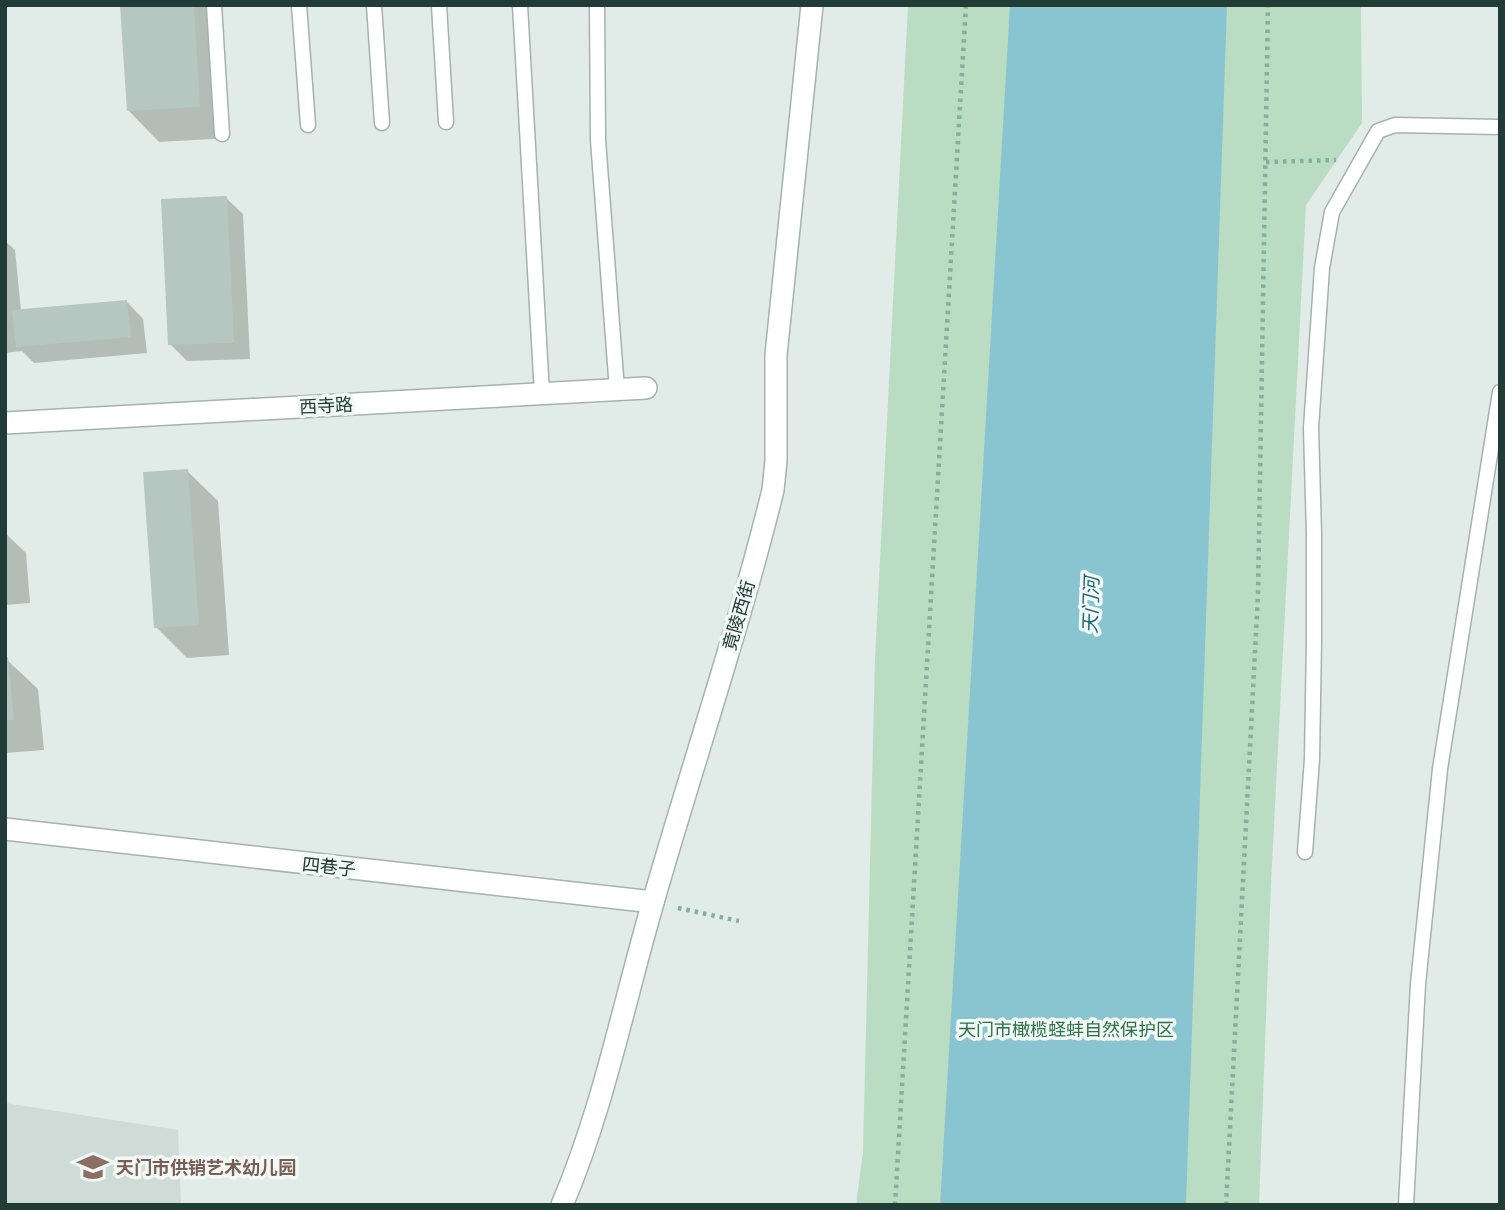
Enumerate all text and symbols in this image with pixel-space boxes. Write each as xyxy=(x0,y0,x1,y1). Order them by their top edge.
street label: 西寺路 xyxy=(298,393,354,417)
water label: 天门河 xyxy=(1078,572,1103,634)
street label: 竟陵西街 xyxy=(718,577,758,653)
street label: 四巷子 xyxy=(301,852,357,880)
park label: 天门市橄榄蛏蚌自然保护区 xyxy=(958,1018,1174,1040)
school or university icon: 天门市供销艺术幼儿园 xyxy=(76,1150,110,1184)
place label: 天门市供销艺术幼儿园 xyxy=(116,1156,296,1178)

